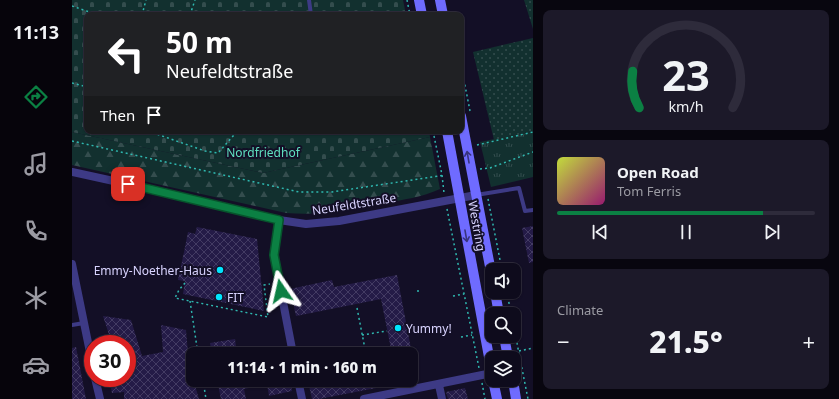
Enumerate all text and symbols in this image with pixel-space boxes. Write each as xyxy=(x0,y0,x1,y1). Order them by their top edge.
text: 11:13 xyxy=(13,20,59,44)
text: 50 m xyxy=(166,23,233,61)
icon: left xyxy=(100,28,152,80)
text: 23 xyxy=(662,47,710,103)
text: Neufeldtstraße xyxy=(166,59,293,83)
icon: directions xyxy=(22,83,50,111)
text: km/h xyxy=(668,96,704,115)
icon: arrive xyxy=(143,104,165,126)
text: Then xyxy=(100,105,135,125)
park label: Nordfriedhof xyxy=(226,144,301,161)
icon: music xyxy=(22,150,50,178)
one-way arrow xyxy=(464,150,472,163)
text: Open Road xyxy=(617,162,699,182)
pin xyxy=(111,167,145,201)
icon: arrive xyxy=(117,173,139,195)
text: Tom Ferris xyxy=(617,182,681,200)
street label: Neufeldtstraße xyxy=(311,189,397,219)
street label: Westring xyxy=(464,200,490,252)
icon: phone xyxy=(22,217,50,245)
icon: previous xyxy=(589,221,611,243)
icon: pause xyxy=(675,221,697,243)
icon: next xyxy=(761,221,783,243)
one-way arrow xyxy=(462,229,470,242)
place label: Emmy-Noether-Haus xyxy=(94,262,212,279)
map controls xyxy=(485,263,521,387)
button: sound xyxy=(485,263,521,299)
marker: Emmy-Noether-Haus xyxy=(215,265,225,275)
position arrow xyxy=(260,270,302,312)
icon: climate xyxy=(22,284,50,312)
place label: FIT xyxy=(227,289,244,306)
marker: FIT xyxy=(214,292,224,302)
text: Climate xyxy=(557,301,603,319)
button: search xyxy=(485,307,521,343)
place label: Yummy! xyxy=(406,320,452,337)
text: 21.5° xyxy=(649,321,723,362)
marker: Yummy! xyxy=(393,323,403,333)
text: − xyxy=(557,326,570,356)
text: + xyxy=(802,326,815,356)
speed limit sign: 30 xyxy=(84,335,136,387)
icon: car xyxy=(22,351,50,379)
button: layers xyxy=(485,351,521,387)
text: 11:14 · 1 min · 160 m xyxy=(227,357,377,377)

